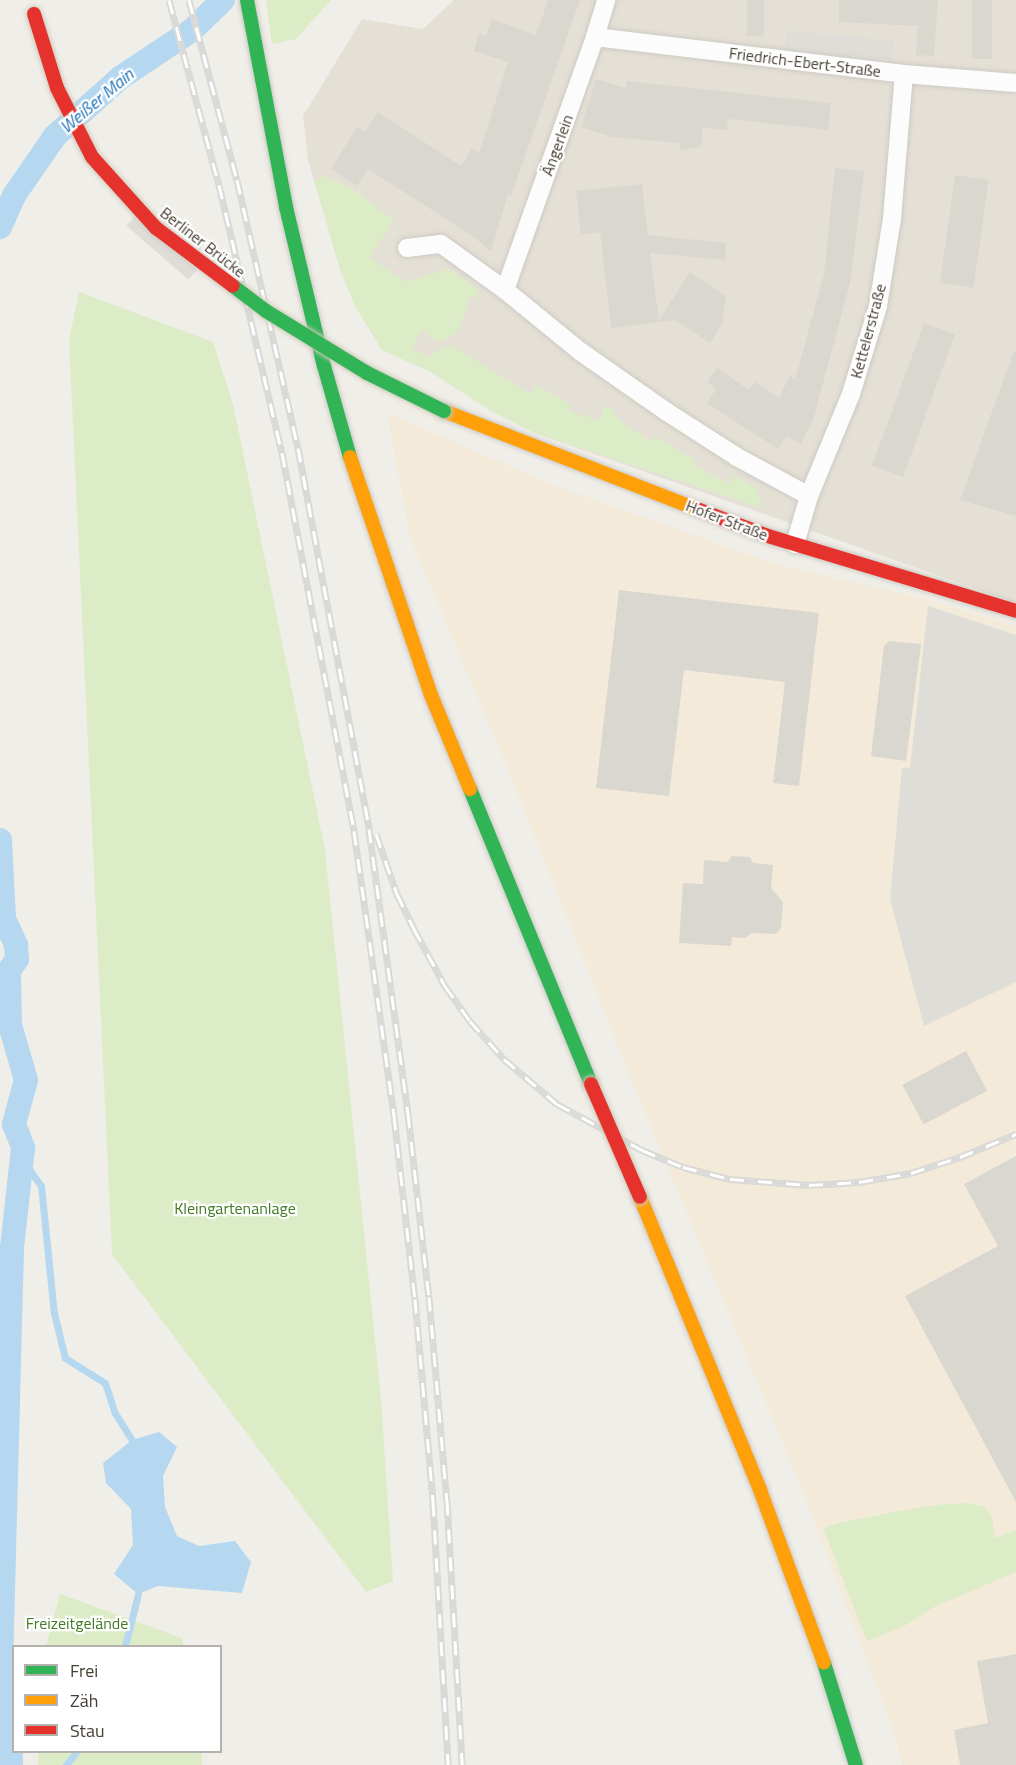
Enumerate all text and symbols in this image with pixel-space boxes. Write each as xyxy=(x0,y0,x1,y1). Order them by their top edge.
street label: Friedrich-Ebert-Straße xyxy=(728,43,882,81)
water label: Weißer Main xyxy=(56,64,138,138)
street label: Ängerlein xyxy=(537,112,577,178)
street label: Berliner Brücke xyxy=(157,203,249,281)
street label: Kettelerstraße xyxy=(846,281,890,381)
street label: Hofer Straße xyxy=(683,496,771,544)
park label: Kleingartenanlage xyxy=(174,1198,296,1218)
park label: Freizeitgelände xyxy=(26,1613,128,1633)
legend xyxy=(12,1645,222,1753)
text: Frei xyxy=(70,1657,98,1684)
text: Zäh xyxy=(70,1687,98,1714)
text: Stau xyxy=(70,1717,105,1744)

